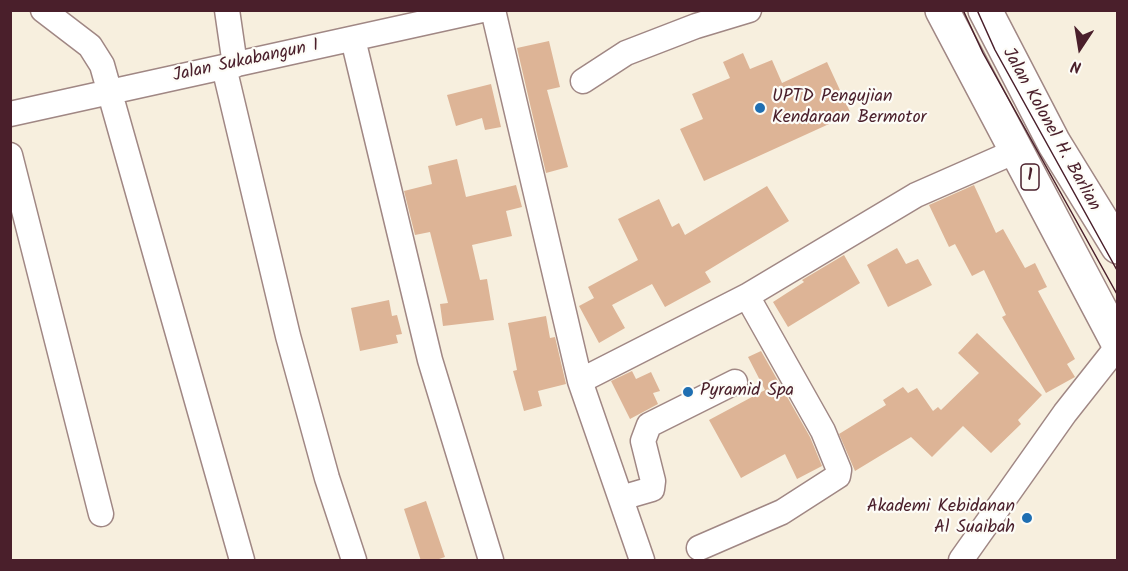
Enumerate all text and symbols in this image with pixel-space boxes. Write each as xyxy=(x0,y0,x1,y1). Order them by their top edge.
north arrow xyxy=(1050,18,1110,78)
street label: Jalan Sukabangun I xyxy=(171,36,321,88)
street label: Jalan Kolonel H. Barlian xyxy=(996,45,1104,215)
text: N xyxy=(1069,53,1084,79)
place label: UPTD Pengujian Kendaraan Bermotor xyxy=(772,87,926,130)
marker: UPTD Pengujian Kendaraan Bermotor xyxy=(753,101,767,115)
road number: 1 xyxy=(1021,164,1039,190)
place label: Pyramid Spa xyxy=(700,381,794,403)
marker: Pyramid Spa xyxy=(681,385,695,399)
place label: Akademi Kebidanan Al Suaibah xyxy=(867,497,1015,540)
marker: Akademi Kebidanan Al Suaibah xyxy=(1020,511,1034,525)

